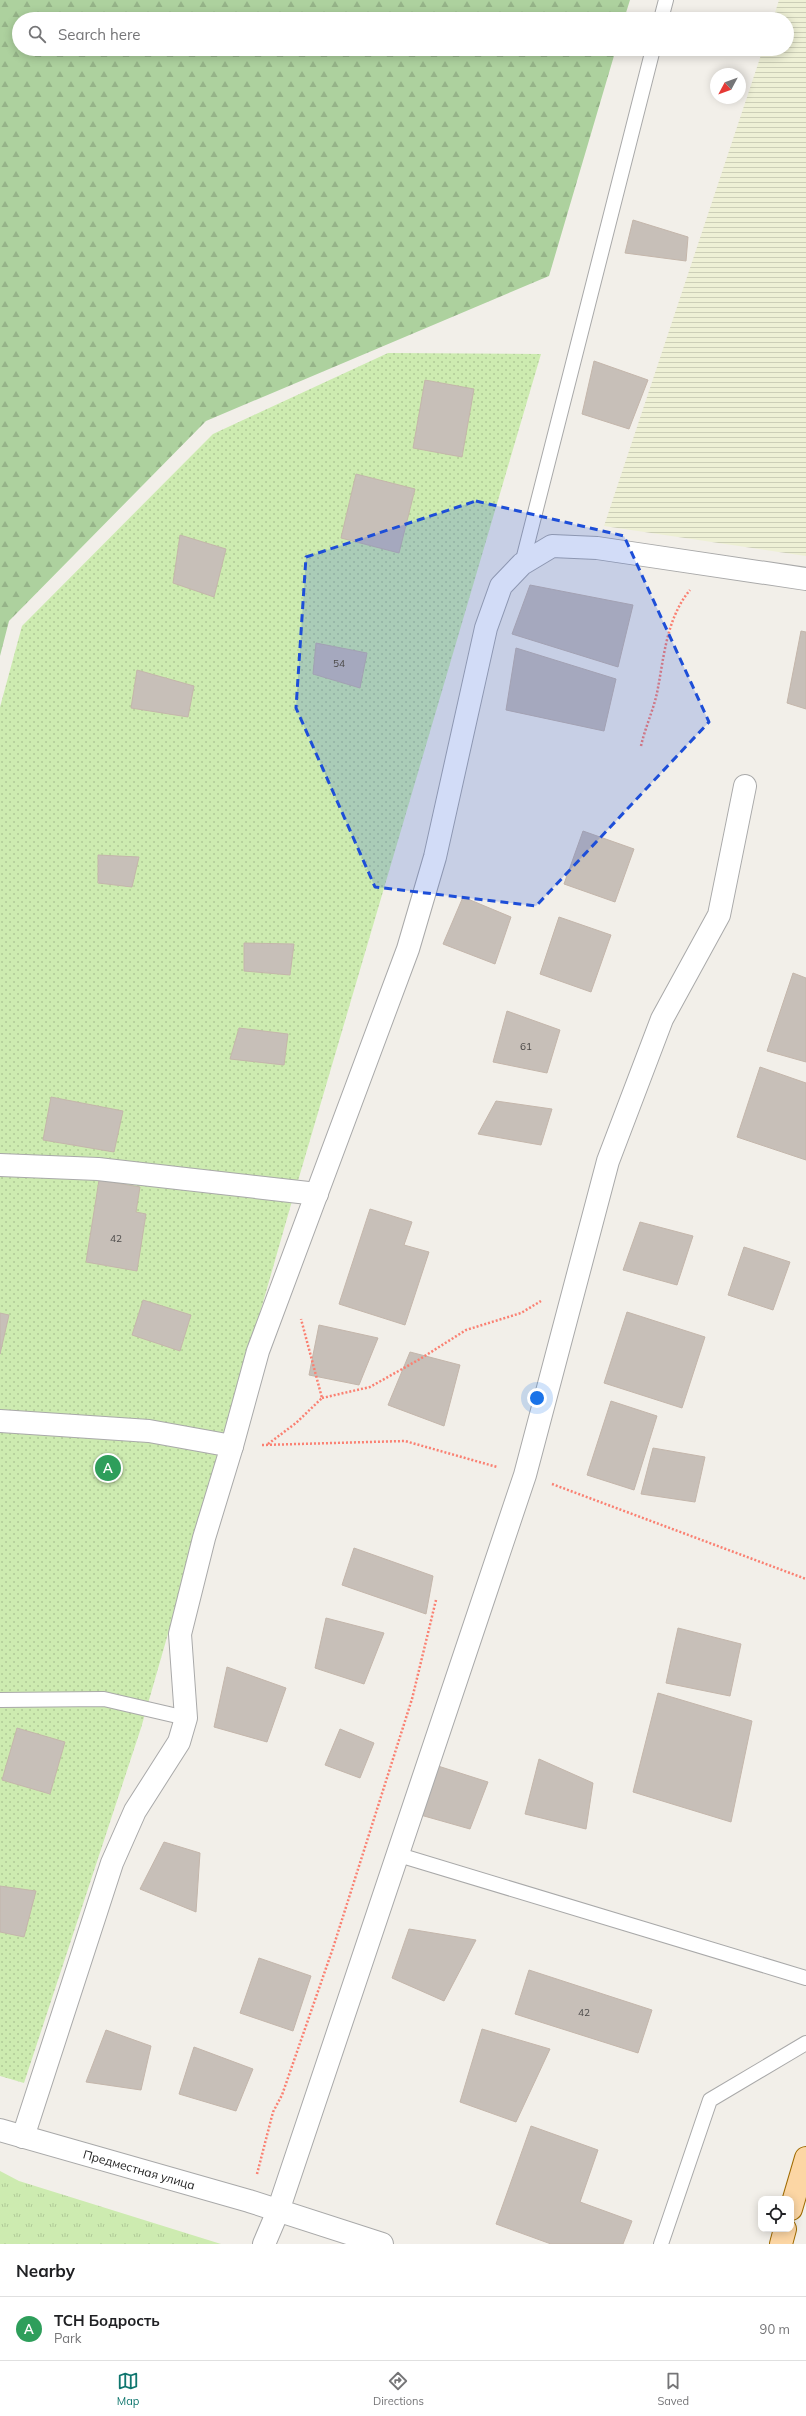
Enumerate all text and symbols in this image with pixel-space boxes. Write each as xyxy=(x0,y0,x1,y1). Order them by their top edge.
search box xyxy=(12,12,794,56)
icon: search xyxy=(26,23,48,45)
text: Search here xyxy=(58,25,140,44)
north arrow xyxy=(710,68,746,104)
house number: 54 xyxy=(333,657,345,670)
house number: 61 xyxy=(520,1040,532,1053)
house number: 42 xyxy=(110,1232,122,1245)
your location xyxy=(527,1388,547,1408)
pin: A xyxy=(95,1453,121,1483)
house number: 42 xyxy=(578,2006,590,2019)
street label: Предместная улица xyxy=(81,2146,197,2193)
map controls xyxy=(758,2196,794,2232)
button: locate xyxy=(758,2196,794,2232)
text: Nearby xyxy=(16,2260,75,2281)
text: ТСН Бодрость xyxy=(54,2311,160,2330)
text: A xyxy=(24,2321,34,2337)
text: 90 m xyxy=(760,2321,790,2337)
text: Park xyxy=(54,2330,81,2346)
tab: Map xyxy=(117,2370,139,2408)
tab: Directions xyxy=(373,2370,424,2408)
tab: Saved xyxy=(657,2370,689,2408)

